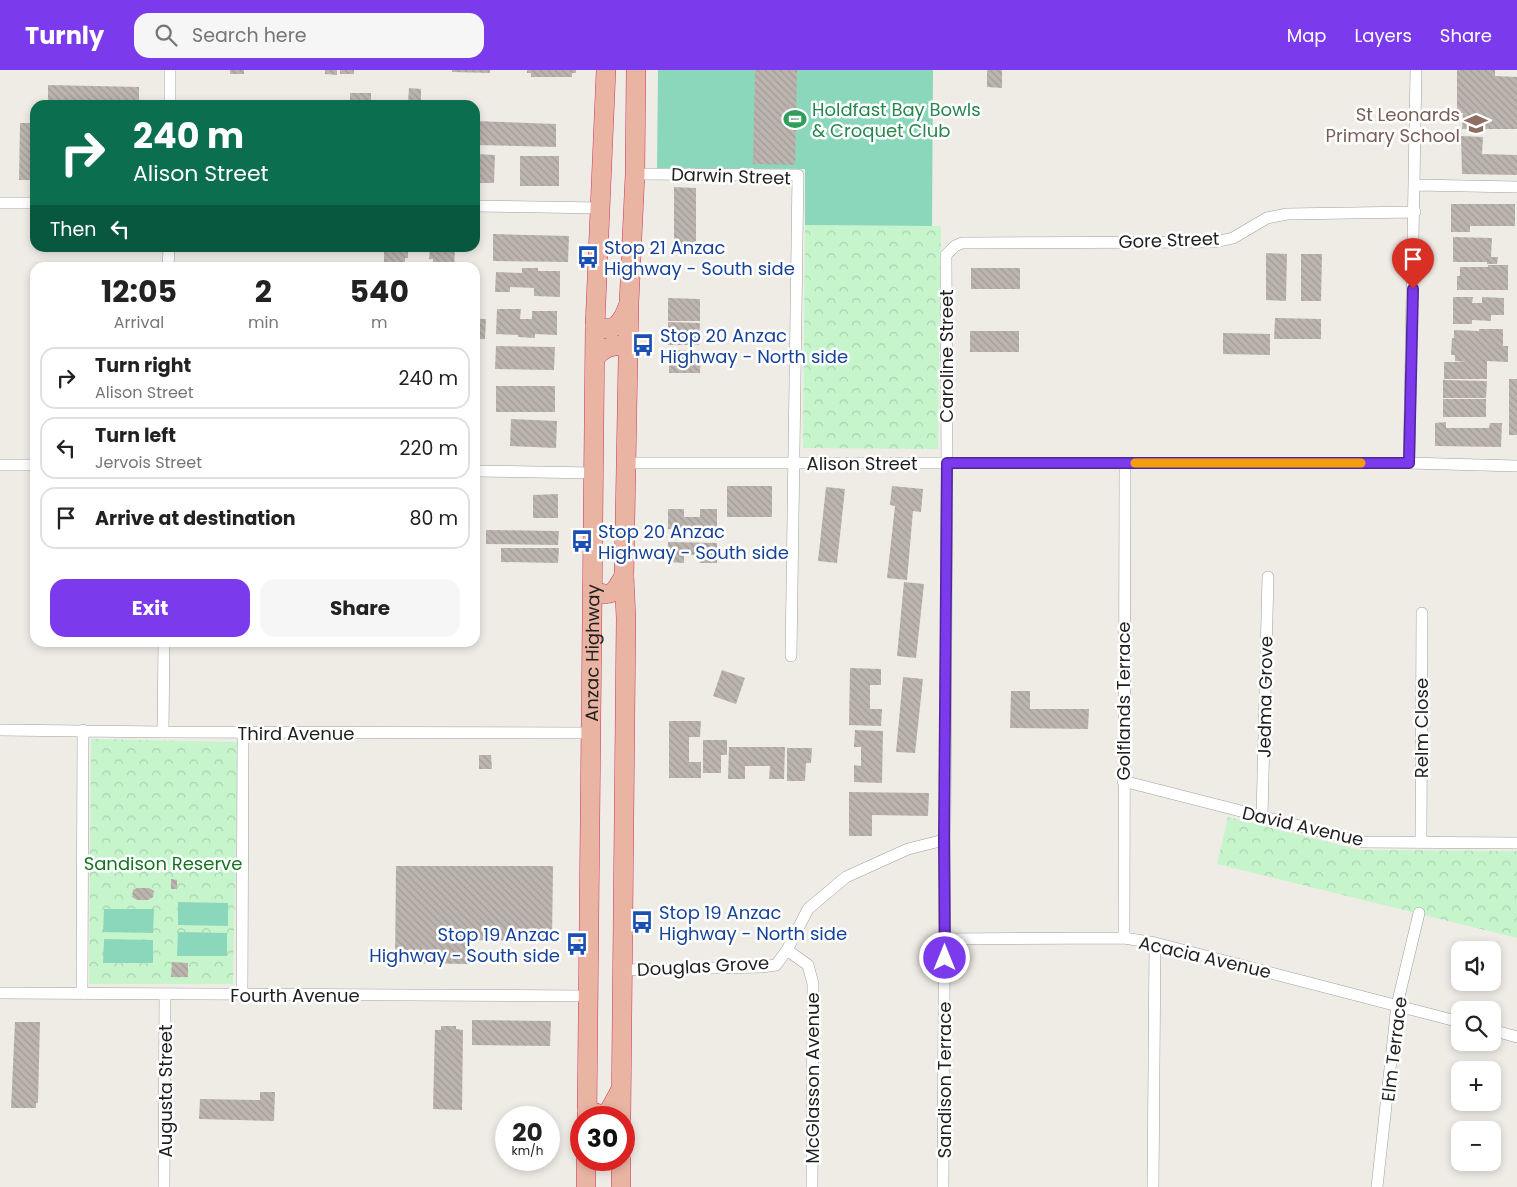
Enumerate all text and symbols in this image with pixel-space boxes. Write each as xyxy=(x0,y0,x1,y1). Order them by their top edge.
search box xyxy=(134,13,484,58)
text: Turnly xyxy=(25,19,104,52)
icon: search xyxy=(152,21,180,49)
text: Search here xyxy=(192,22,307,49)
text: Map xyxy=(1287,23,1327,48)
text: Layers xyxy=(1355,23,1412,48)
text: Share xyxy=(1440,23,1492,48)
place label: Holdfast Bay Bowls & Croquet Club xyxy=(812,97,981,143)
place label: St Leonards Primary School xyxy=(1326,102,1460,148)
sports icon: Holdfast Bay Bowls & Croquet Club xyxy=(782,106,808,132)
text: 240 m xyxy=(133,111,244,160)
school or university icon: St Leonards Primary School xyxy=(1463,111,1489,137)
icon: right xyxy=(50,120,115,185)
text: Alison Street xyxy=(133,158,269,189)
street label: Darwin Street xyxy=(671,161,791,191)
icon: left xyxy=(106,215,134,243)
text: Then xyxy=(50,216,96,243)
street label: Gore Street xyxy=(1118,226,1220,254)
place label: Stop 21 Anzac Highway - South side xyxy=(604,235,795,281)
pin xyxy=(1392,238,1434,289)
bus stop icon: Stop 21 Anzac Highway - South side xyxy=(575,244,601,270)
icon: arrive xyxy=(1399,245,1427,273)
text: 12:05 xyxy=(101,270,177,313)
text: 2 xyxy=(255,270,272,313)
text: 540 xyxy=(350,270,409,313)
street label: Caroline Street xyxy=(934,289,959,423)
text: Arrival xyxy=(114,311,164,334)
text: min xyxy=(248,311,279,334)
text: m xyxy=(371,311,388,334)
place label: Stop 20 Anzac Highway - North side xyxy=(660,323,848,369)
bus stop icon: Stop 20 Anzac Highway - North side xyxy=(630,332,656,358)
text: Turn right xyxy=(95,352,191,379)
icon: right xyxy=(52,364,80,392)
text: 240 m xyxy=(399,365,458,392)
text: Alison Street xyxy=(95,381,194,404)
text: Turn left xyxy=(95,422,176,449)
icon: left xyxy=(52,434,80,462)
text: 220 m xyxy=(400,435,458,462)
text: Jervois Street xyxy=(95,451,202,474)
street label: Alison Street xyxy=(807,451,917,476)
icon: arrive xyxy=(52,504,80,532)
text: Arrive at destination xyxy=(95,505,296,532)
text: 80 m xyxy=(409,505,458,532)
place label: Stop 20 Anzac Highway - South side xyxy=(598,519,789,565)
bus stop icon: Stop 20 Anzac Highway - South side xyxy=(569,528,595,554)
button: Exit xyxy=(50,579,250,637)
button: Share xyxy=(260,579,460,637)
street label: Anzac Highway xyxy=(579,584,605,722)
street label: Golflands Terrace xyxy=(1111,622,1136,780)
street label: Jedma Grove xyxy=(1251,636,1279,758)
street label: Relm Close xyxy=(1409,678,1434,778)
street label: Third Avenue xyxy=(238,721,354,746)
street label: David Avenue xyxy=(1240,800,1366,852)
park label: Sandison Reserve xyxy=(84,851,242,876)
place label: Stop 19 Anzac Highway - North side xyxy=(659,900,847,946)
bus stop icon: Stop 19 Anzac Highway - North side xyxy=(629,909,655,935)
place label: Stop 19 Anzac Highway - South side xyxy=(369,922,560,968)
street label: Acacia Avenue xyxy=(1136,930,1274,984)
bus stop icon: Stop 19 Anzac Highway - South side xyxy=(564,931,590,957)
position arrow xyxy=(918,931,970,983)
map controls xyxy=(1451,941,1501,1171)
button: sound xyxy=(1451,941,1501,991)
street label: Douglas Grove xyxy=(636,950,770,982)
street label: Fourth Avenue xyxy=(230,983,360,1008)
street label: McGlasson Avenue xyxy=(800,992,825,1164)
street label: Elm Terrace xyxy=(1375,995,1413,1103)
button: search xyxy=(1451,1001,1501,1051)
street label: Sandison Terrace xyxy=(932,1002,957,1158)
street label: Augusta Street xyxy=(153,1025,178,1157)
button: + xyxy=(1451,1061,1501,1111)
speed limit sign: 30 xyxy=(570,1106,635,1171)
text: 20 xyxy=(512,1115,543,1150)
button: − xyxy=(1451,1121,1501,1171)
text: km/h xyxy=(512,1142,543,1159)

